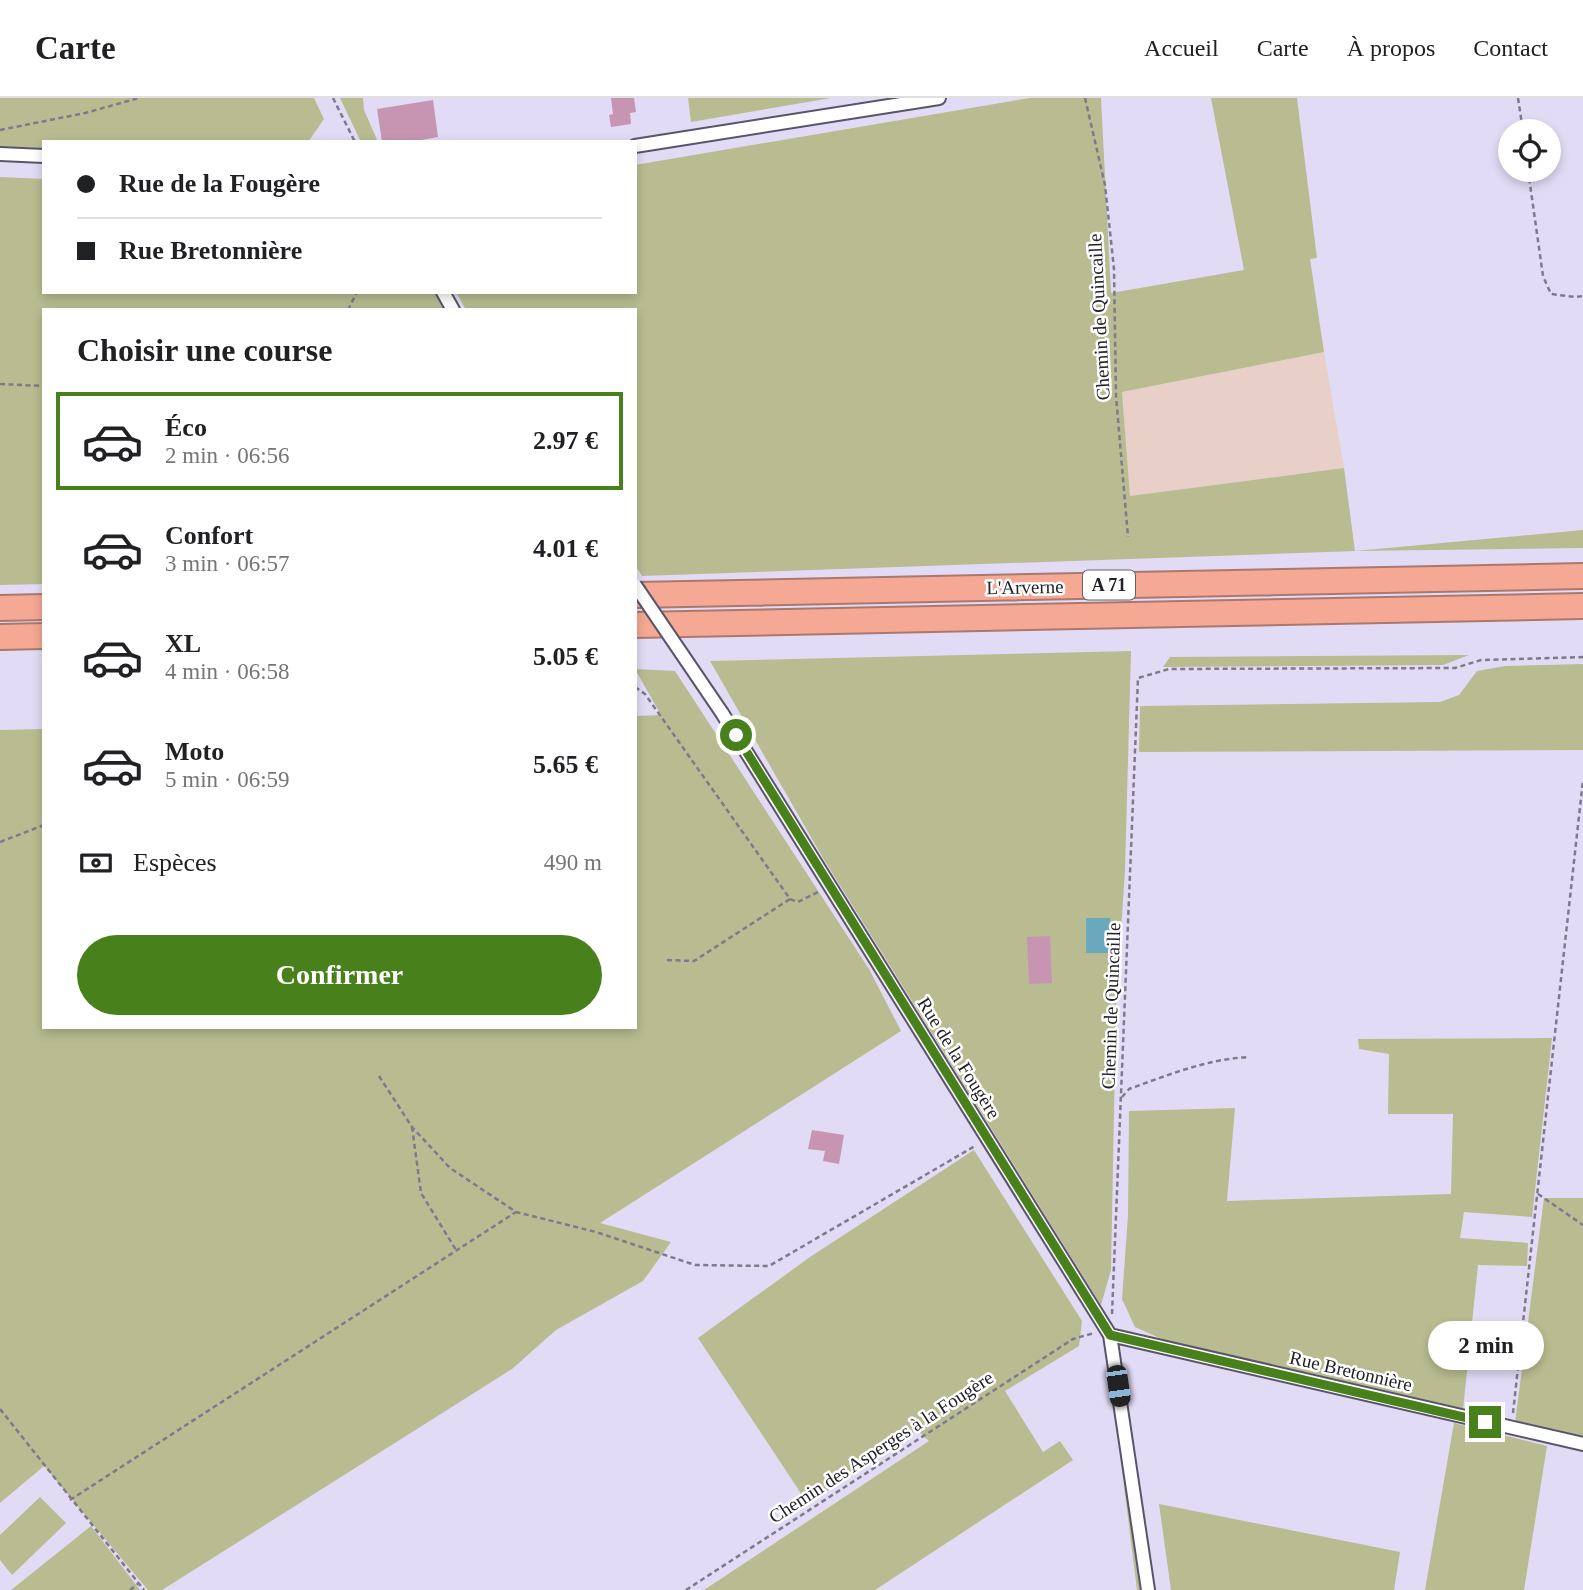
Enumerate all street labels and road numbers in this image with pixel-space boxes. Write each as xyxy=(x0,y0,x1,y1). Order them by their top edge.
street label: Chemin de Quincaille xyxy=(1084,233,1114,401)
road number: A 71 xyxy=(1083,570,1135,600)
street label: L'Arverne xyxy=(986,576,1064,598)
street label: Chemin de Quincaille xyxy=(1098,922,1124,1090)
street label: Rue de la Fougère xyxy=(913,994,1005,1122)
street label: Rue Bretonnière xyxy=(1288,1347,1414,1395)
street label: Chemin des Asperges à la Fougère xyxy=(765,1367,997,1527)

